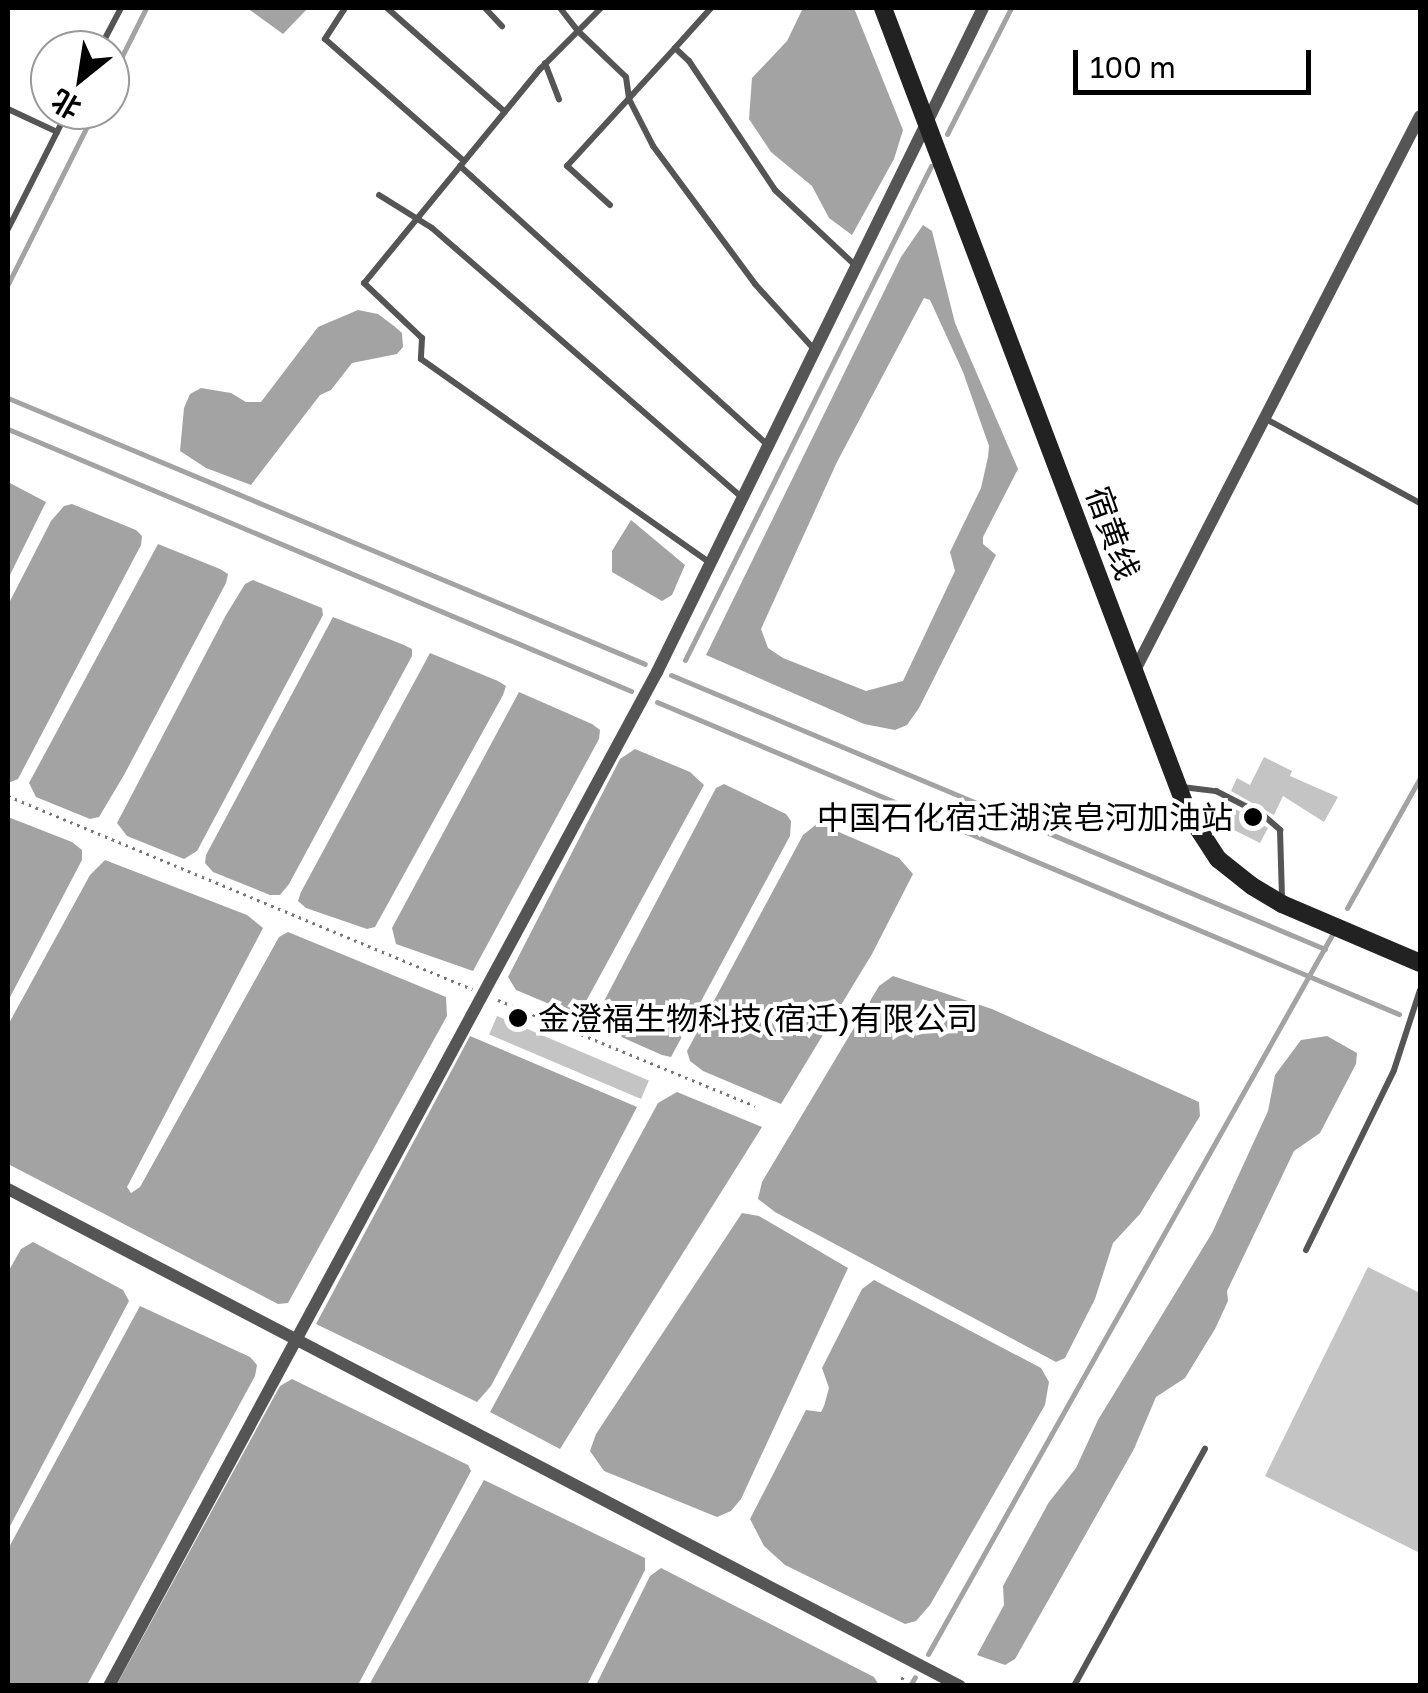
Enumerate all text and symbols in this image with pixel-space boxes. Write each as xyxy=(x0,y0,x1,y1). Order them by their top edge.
north arrow xyxy=(30,30,130,130)
scale bar xyxy=(1078,30,1316,92)
text: 100 m xyxy=(1090,49,1176,85)
text: 北 xyxy=(45,83,86,126)
street label: 宿黄线 xyxy=(1079,481,1147,585)
place label: 中国石化宿迁湖滨皂河加油站 xyxy=(817,798,1233,836)
marker: 中国石化宿迁湖滨皂河加油站 xyxy=(1242,806,1264,828)
place label: 金澄福生物科技(宿迁)有限公司 xyxy=(538,999,978,1037)
marker: 金澄福生物科技(宿迁)有限公司 xyxy=(507,1007,529,1029)

